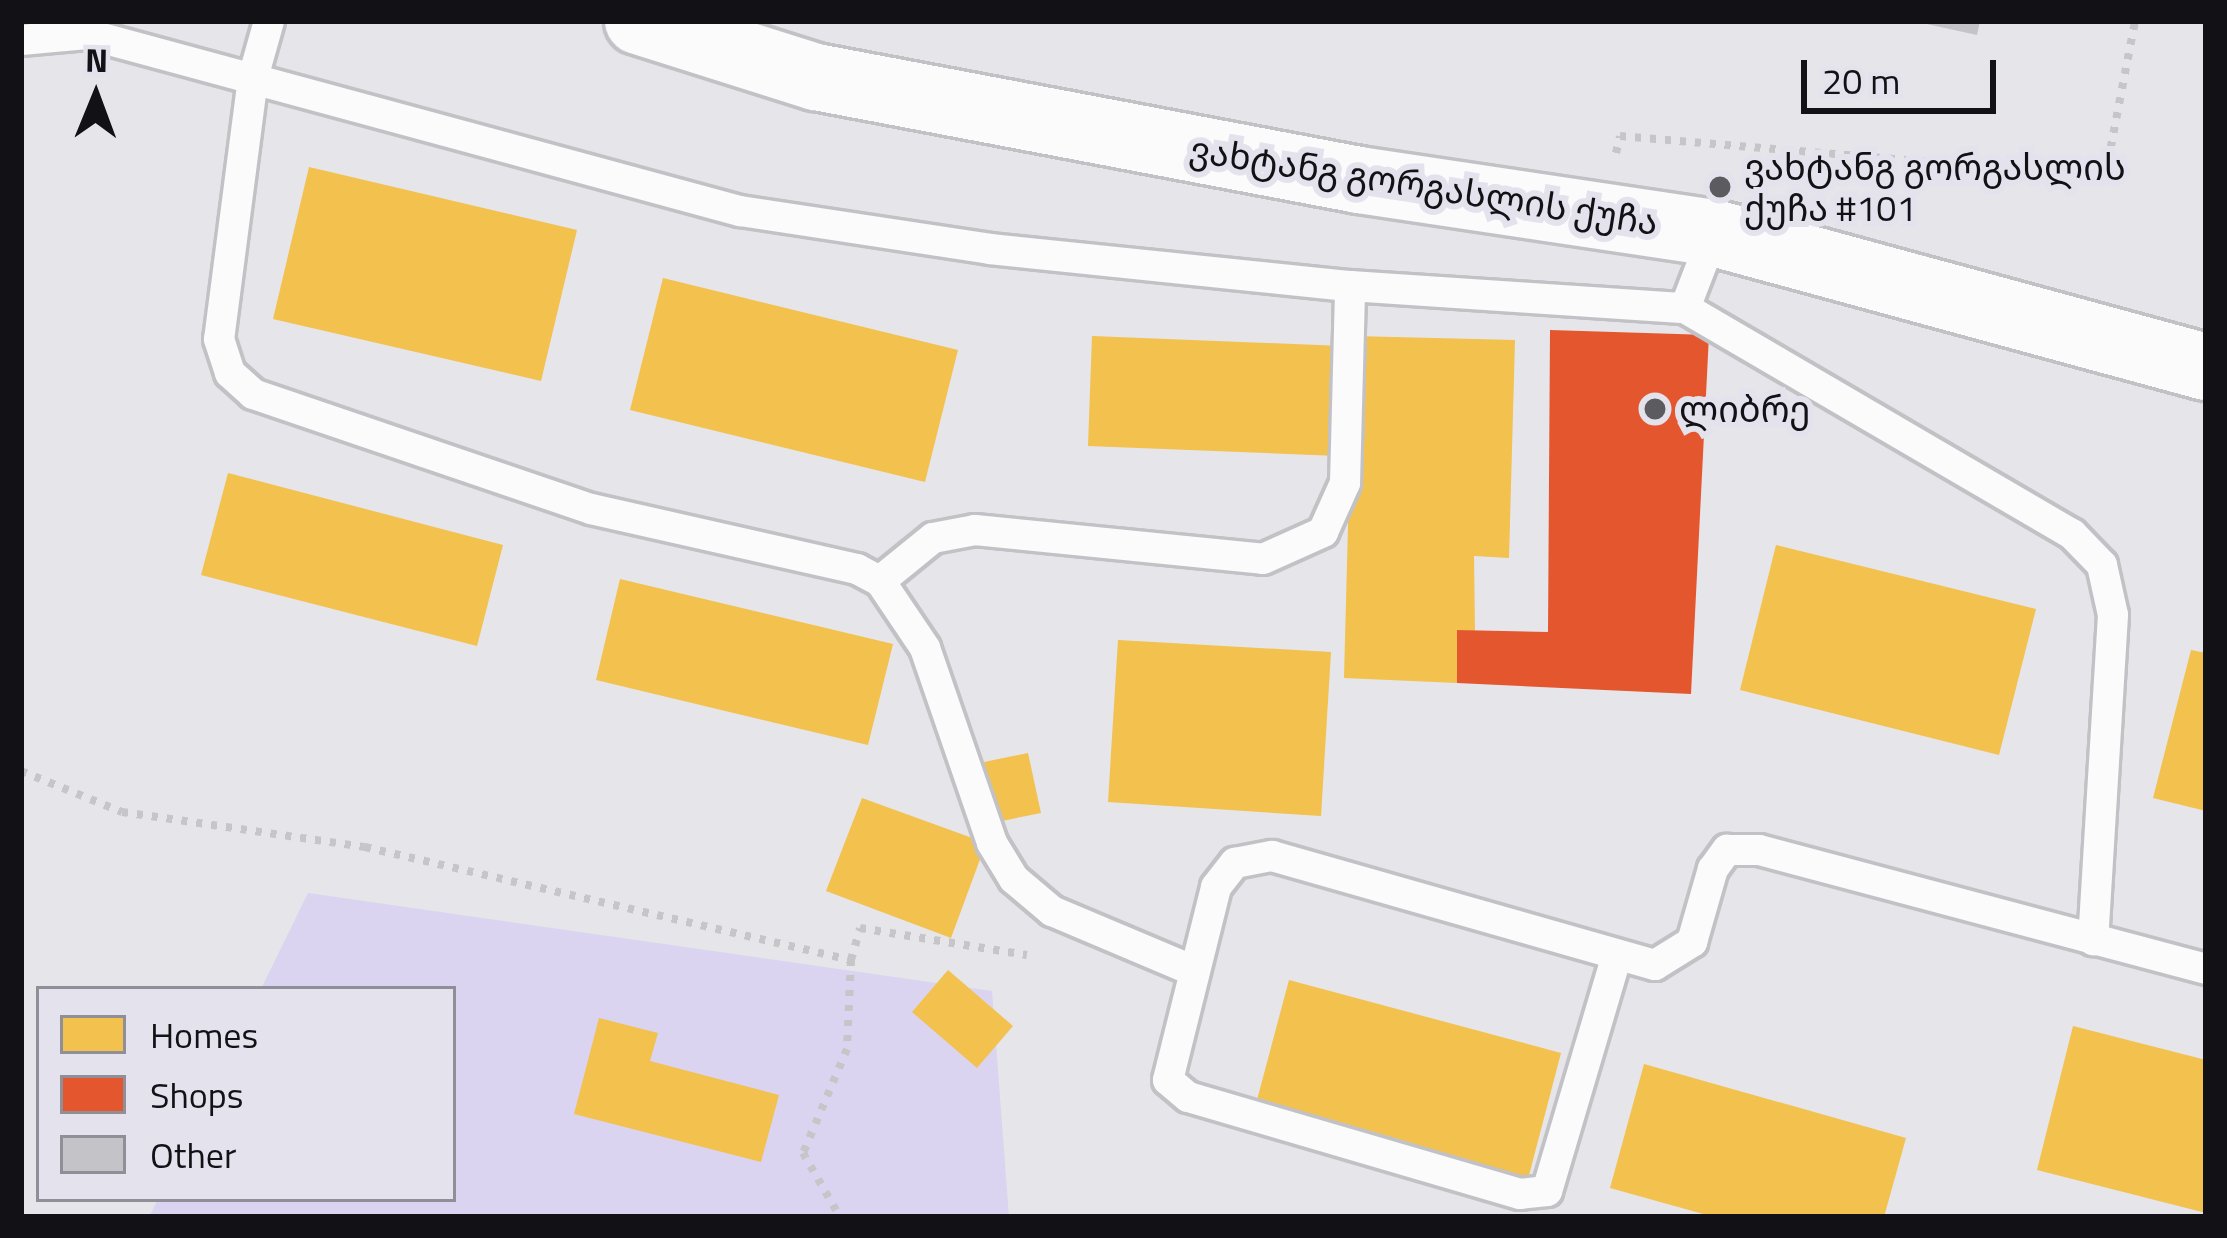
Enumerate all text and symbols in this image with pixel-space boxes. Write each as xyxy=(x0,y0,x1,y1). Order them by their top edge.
text: N xyxy=(85,35,109,85)
north arrow xyxy=(36,36,156,156)
scale bar xyxy=(1807,36,2002,110)
text: 20 m xyxy=(1822,53,1900,108)
street label: ვახტანგ გორგასლის ქუჩა xyxy=(1187,127,1661,243)
place label: ვახტანგ გორგასლის ქუჩა #101 xyxy=(1744,144,2126,229)
marker: ვახტანგ გორგასლის ქუჩა #101 xyxy=(1707,174,1733,200)
place label: ლიბრე xyxy=(1679,387,1810,431)
marker: ლიბრე xyxy=(1642,396,1668,422)
legend xyxy=(36,986,456,1202)
text: Homes xyxy=(150,1007,258,1062)
text: Shops xyxy=(150,1067,244,1122)
text: Other xyxy=(150,1127,236,1182)

